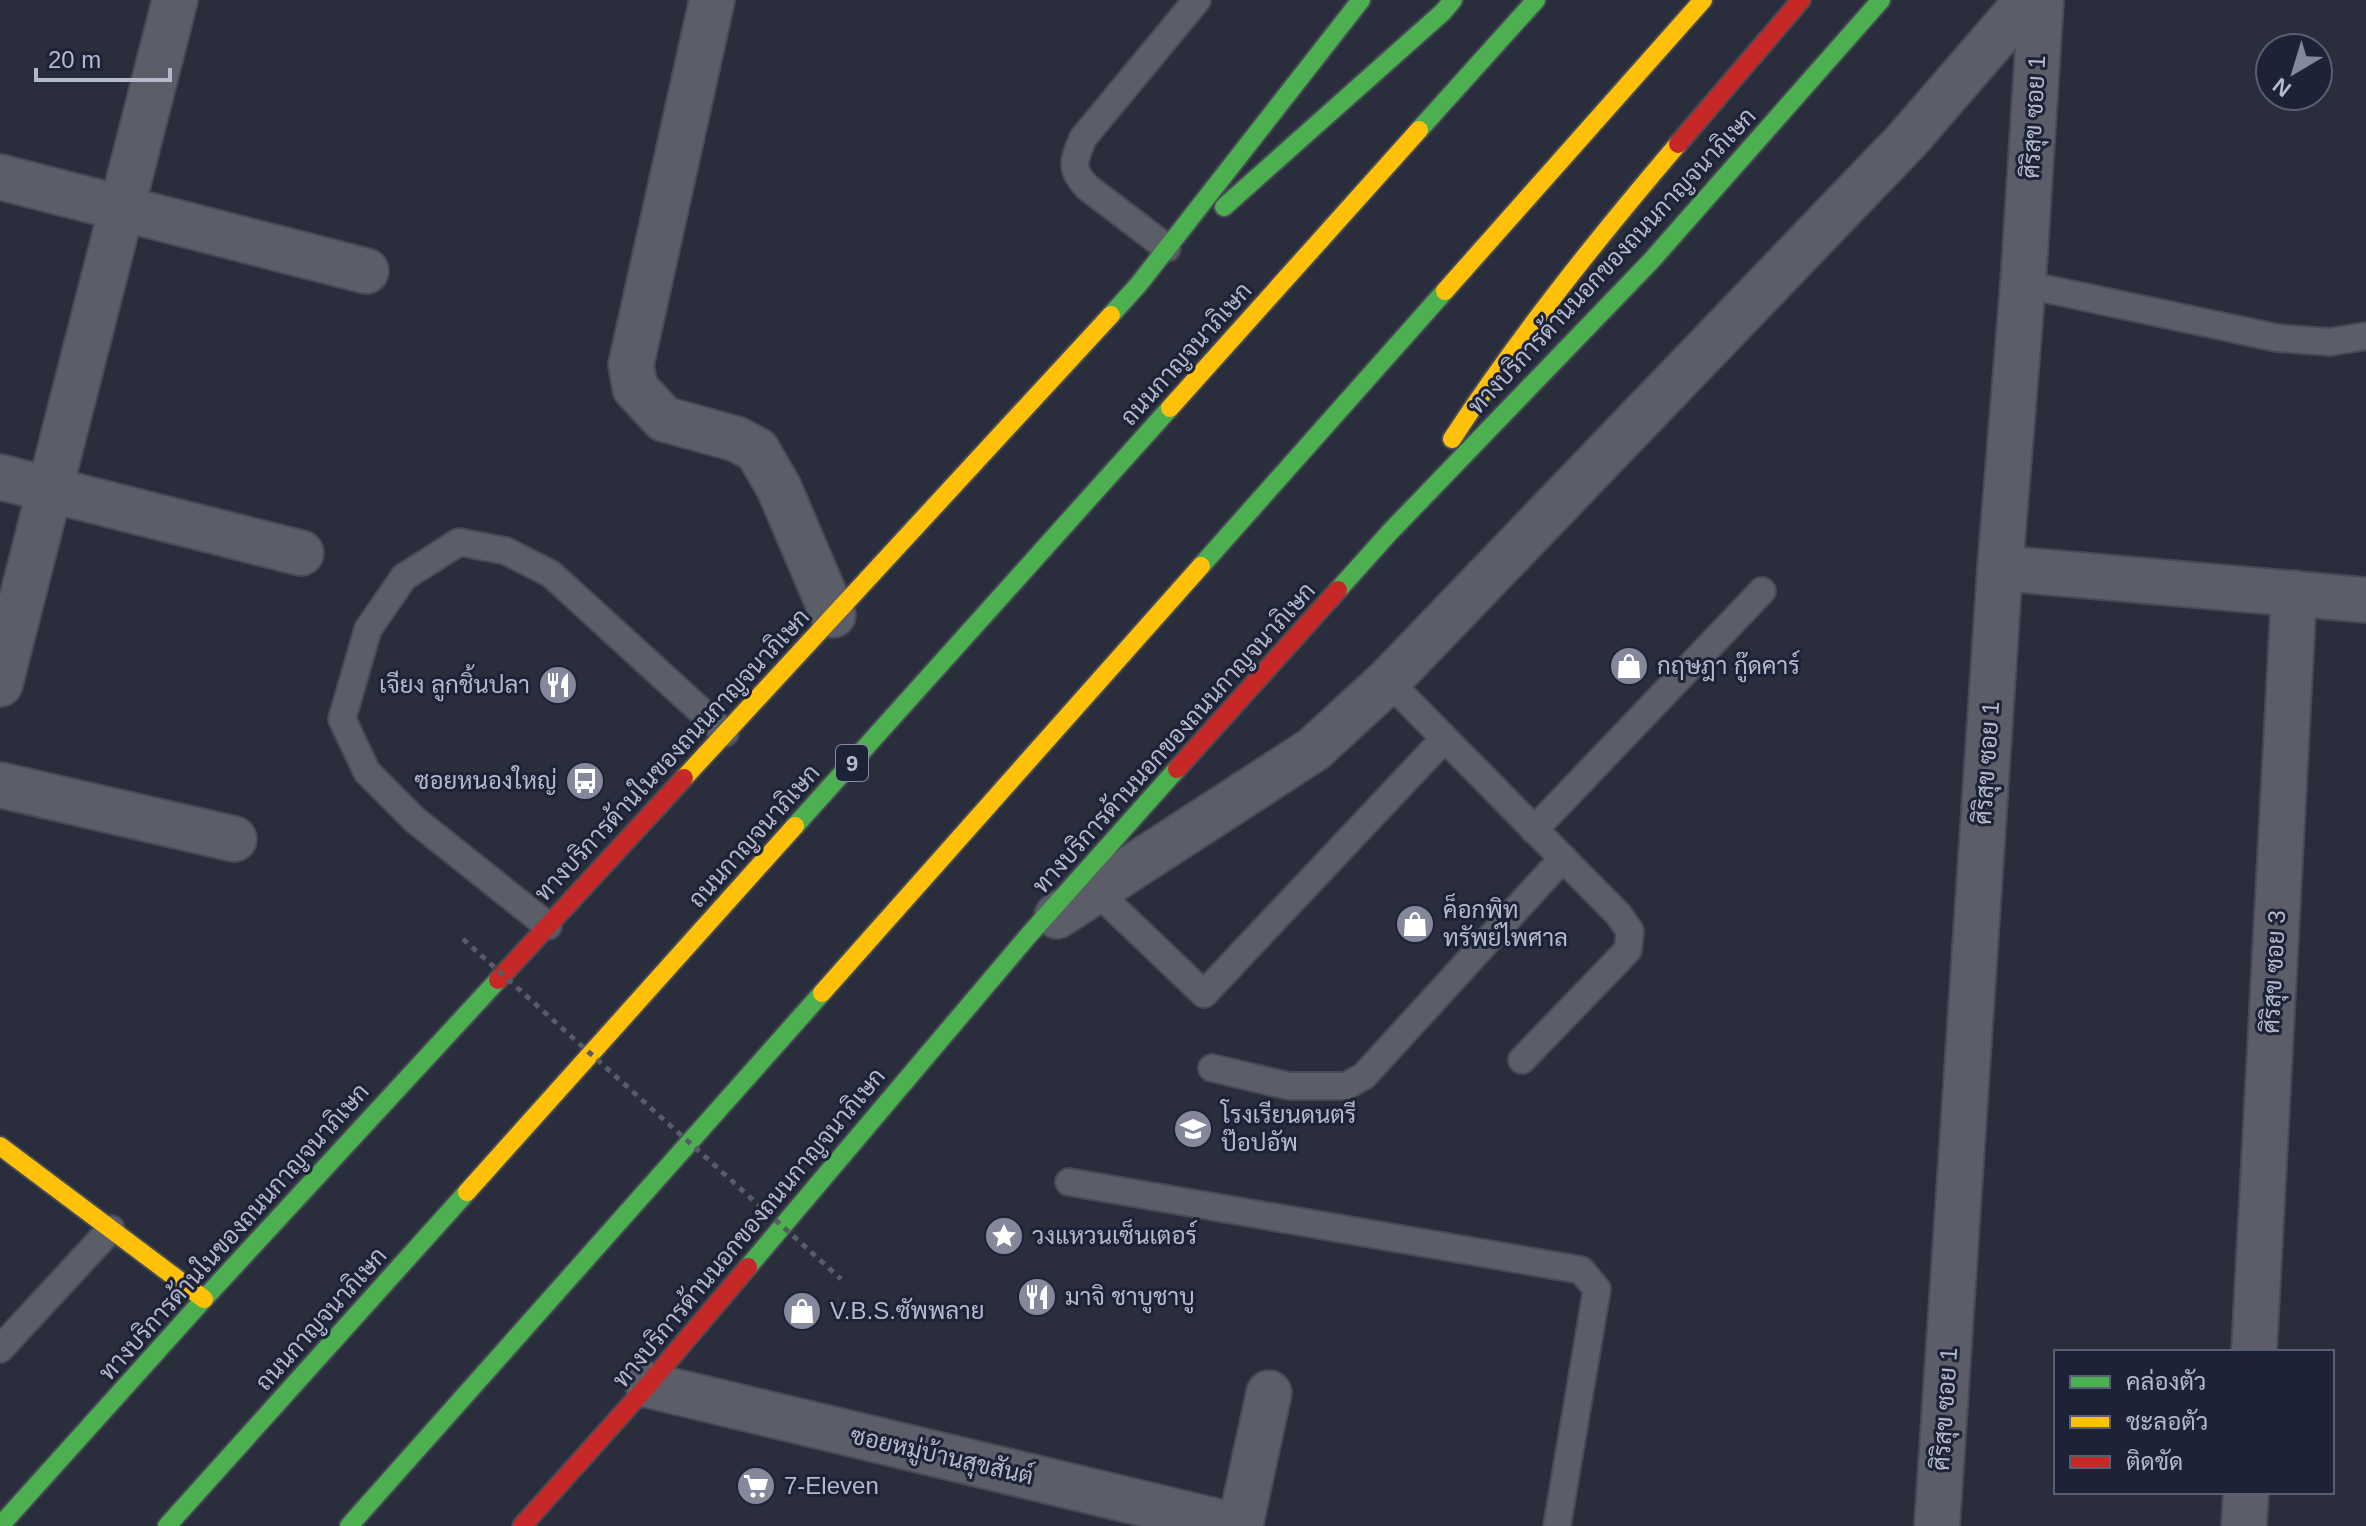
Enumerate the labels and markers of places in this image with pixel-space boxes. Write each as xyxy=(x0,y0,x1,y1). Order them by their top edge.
shop icon: กฤษฎา กู๊ดคาร์ xyxy=(1608,645,1650,687)
place label: กฤษฎา กู๊ดคาร์ xyxy=(1657,650,1800,683)
place label: เจียง ลูกชิ้นปลา xyxy=(379,664,530,702)
restaurant icon: เจียง ลูกชิ้นปลา xyxy=(537,664,579,706)
bus stop icon: ซอยหนองใหญ่ xyxy=(564,760,606,802)
place label: ซอยหนองใหญ่ xyxy=(415,765,557,795)
place label: ค็อกพิท ทรัพย์ไพศาล xyxy=(1443,893,1568,951)
shop icon: ค็อกพิท ทรัพย์ไพศาล xyxy=(1394,903,1436,945)
place label: โรงเรียนดนตรี ป๊อปอัพ xyxy=(1219,1099,1356,1156)
school or university icon: โรงเรียนดนตรี ป๊อปอัพ xyxy=(1172,1108,1214,1150)
place icon: วงแหวนเซ็นเตอร์ xyxy=(983,1215,1025,1257)
place label: วงแหวนเซ็นเตอร์ xyxy=(1032,1219,1197,1249)
restaurant icon: มาจิ ชาบูชาบู xyxy=(1016,1276,1058,1318)
place label: มาจิ ชาบูชาบู xyxy=(1065,1283,1195,1314)
shop icon: V.B.S.ซัพพลาย xyxy=(781,1290,823,1332)
place label: V.B.S.ซัพพลาย xyxy=(830,1297,984,1324)
supermarket icon: 7-Eleven xyxy=(735,1465,777,1507)
place label: 7-Eleven xyxy=(784,1472,879,1499)

